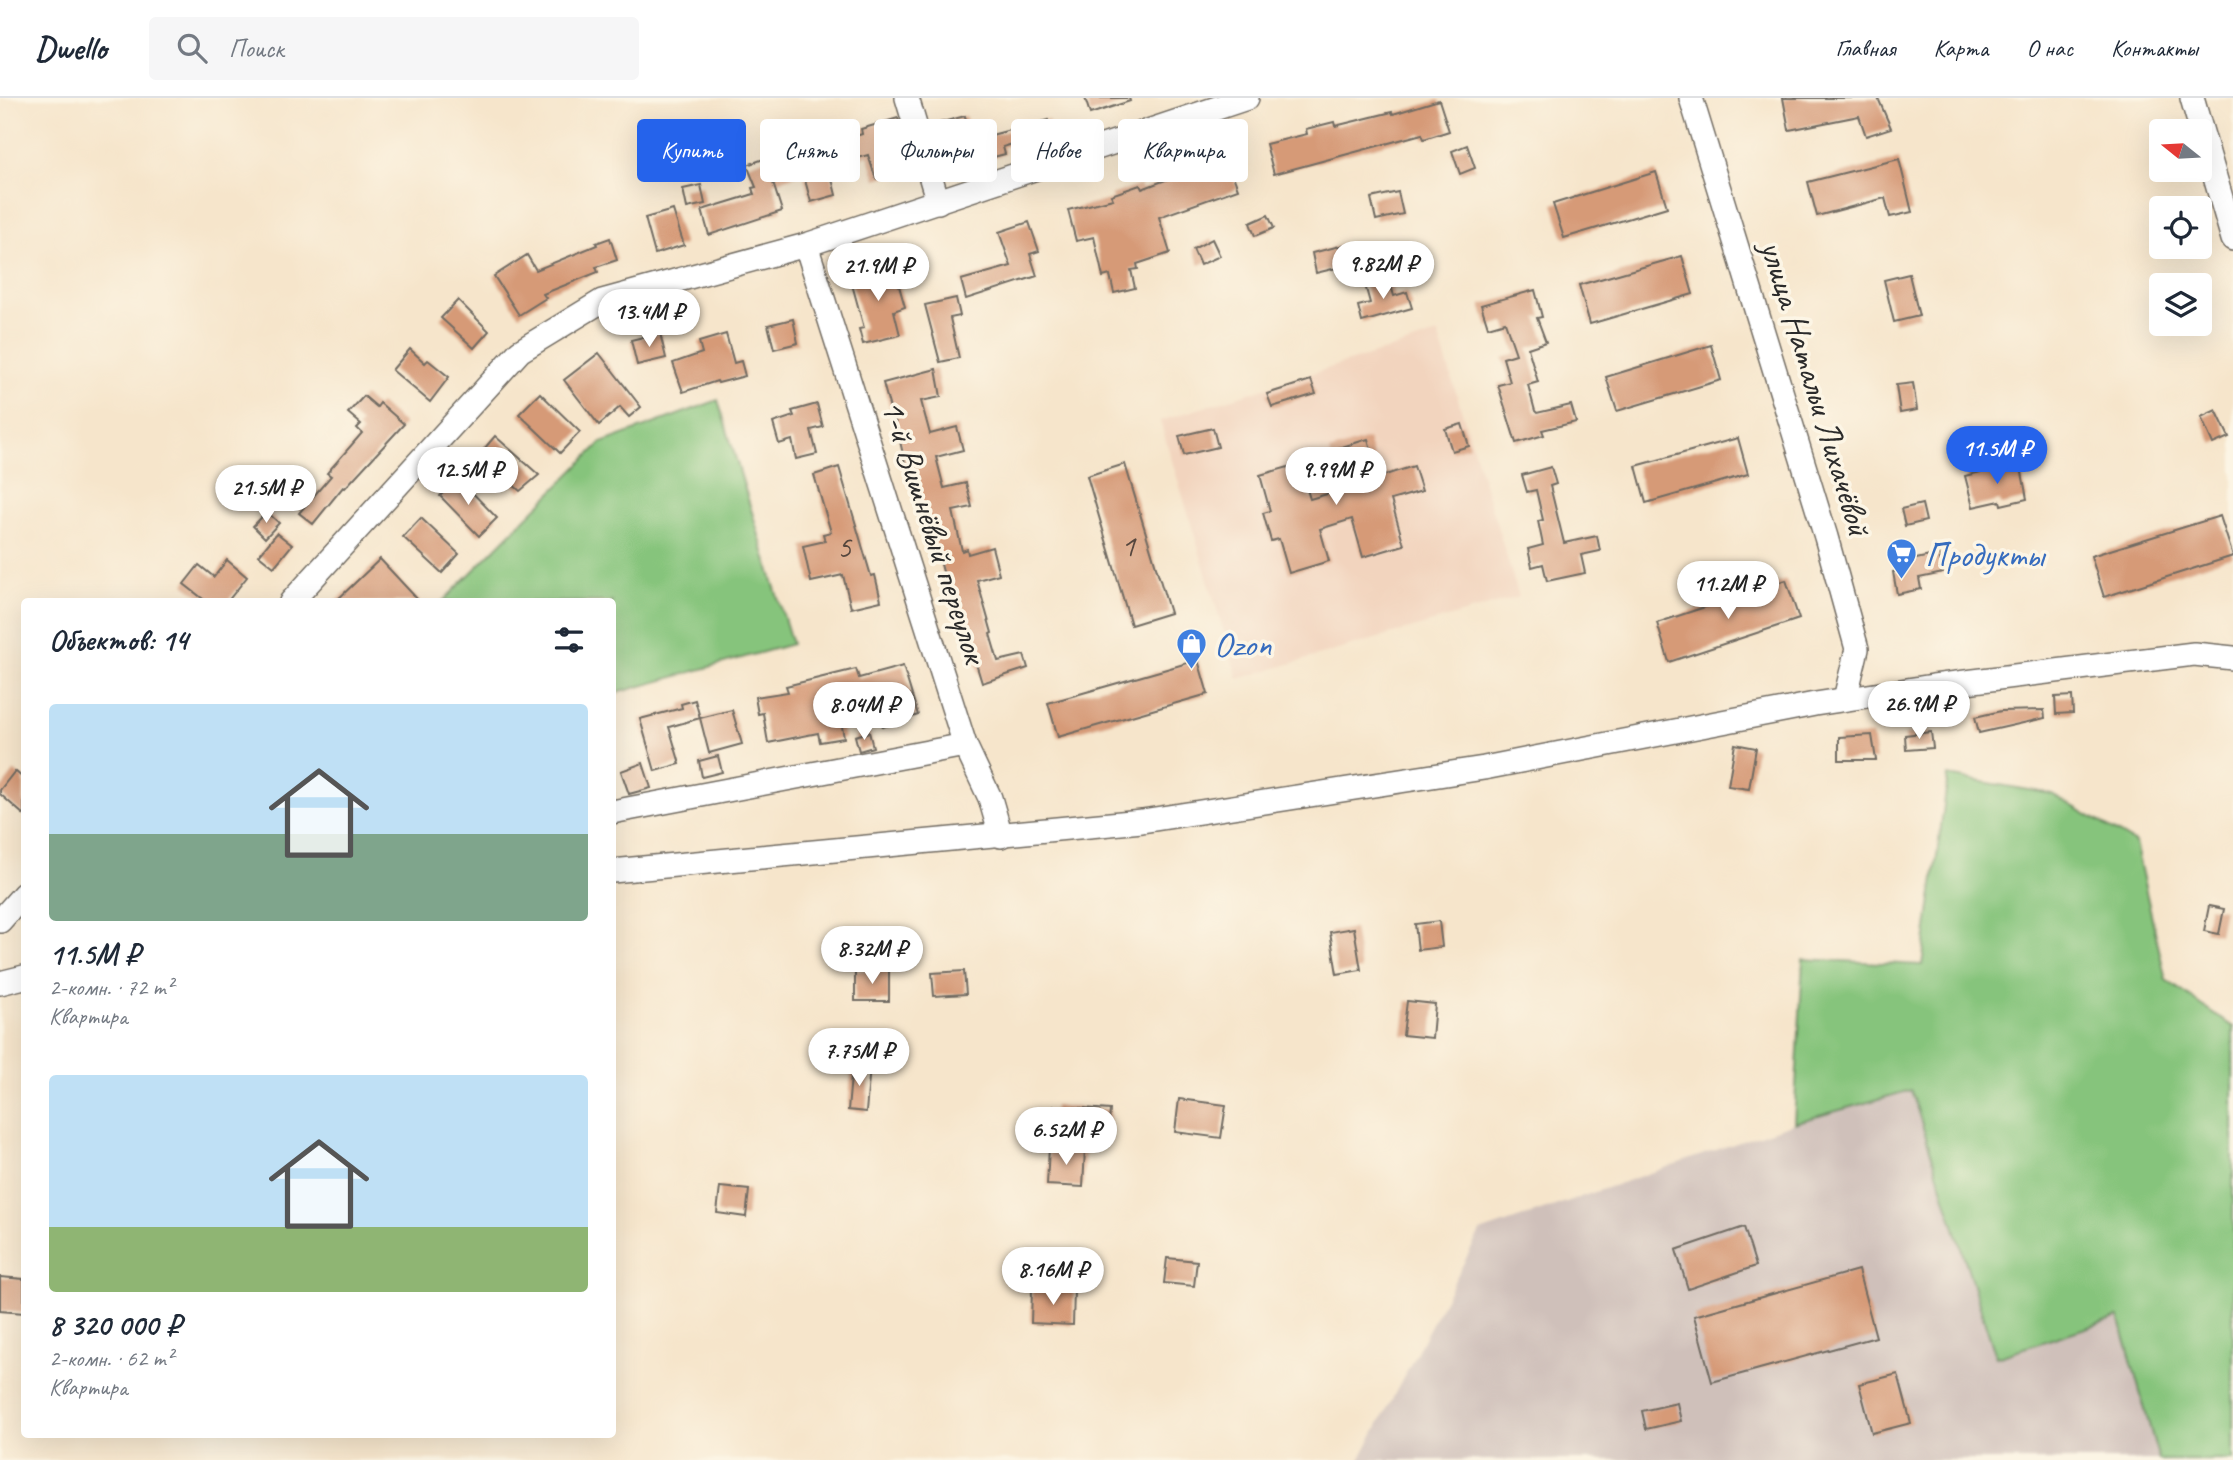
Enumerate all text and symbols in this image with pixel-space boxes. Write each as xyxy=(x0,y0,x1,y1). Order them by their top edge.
search box xyxy=(149,17,639,80)
text: Dwello xyxy=(35,27,107,69)
icon: search xyxy=(173,29,211,67)
text: Поиск xyxy=(229,32,284,65)
text: Главная xyxy=(1835,33,1896,63)
text: Карта xyxy=(1934,33,1988,63)
text: О нас xyxy=(2026,33,2073,63)
text: Контакты xyxy=(2111,33,2198,63)
chip: Купить xyxy=(637,119,746,182)
chip: Снять xyxy=(760,119,860,182)
chip: Фильтры xyxy=(874,119,997,182)
chip: Новое xyxy=(1011,119,1104,182)
chip: Квартира xyxy=(1118,119,1248,182)
north arrow xyxy=(2149,119,2212,182)
map controls xyxy=(2149,119,2212,336)
button: locate xyxy=(2149,196,2212,259)
street label: улица Натальи Лихачёвой xyxy=(1749,233,1883,543)
pin: 9.82M ₽ xyxy=(1318,242,1448,301)
pin: 21.9M ₽ xyxy=(813,244,943,303)
text: 9.82M ₽ xyxy=(1348,249,1418,278)
text: 21.9M ₽ xyxy=(843,251,913,280)
button: layers xyxy=(2149,273,2212,336)
pin: 13.4M ₽ xyxy=(584,289,714,349)
text: 13.4M ₽ xyxy=(614,297,684,326)
street label: 1-й Вишнёвый переулок xyxy=(870,394,999,671)
pin: 11.5M ₽ xyxy=(1932,426,2062,486)
text: 11.5M ₽ xyxy=(1962,434,2032,463)
pin: 12.5M ₽ xyxy=(403,448,533,507)
pin: 9.99M ₽ xyxy=(1271,448,1401,507)
text: 12.5M ₽ xyxy=(433,455,503,484)
text: 9.99M ₽ xyxy=(1301,455,1371,484)
pin: 21.5M ₽ xyxy=(201,466,331,525)
text: 21.5M ₽ xyxy=(231,473,301,502)
house number: 1 xyxy=(1121,525,1137,566)
house number: 5 xyxy=(837,526,853,567)
place label: Продукты xyxy=(1925,532,2046,577)
supermarket icon: Продукты xyxy=(1885,537,1919,581)
pin: 11.2M ₽ xyxy=(1663,561,1793,621)
text: 11.2M ₽ xyxy=(1693,569,1763,598)
text: Объектов: 14 xyxy=(49,621,188,659)
icon: filters xyxy=(550,621,588,659)
place label: Ozon xyxy=(1214,622,1272,667)
shop icon: Ozon xyxy=(1174,627,1208,671)
pin: 8.04M ₽ xyxy=(799,682,929,742)
pin: 26.9M ₽ xyxy=(1854,682,1984,741)
text: 26.9M ₽ xyxy=(1884,689,1954,718)
text: 8.04M ₽ xyxy=(829,690,899,719)
icon: home xyxy=(256,750,382,876)
pin: 8.32M ₽ xyxy=(807,926,937,986)
text: 8.32M ₽ xyxy=(837,934,907,963)
text: 11.5M ₽ xyxy=(49,935,140,973)
text: 2-комн. · 72 m² xyxy=(49,973,173,1002)
text: Квартира xyxy=(49,1002,127,1031)
pin: 7.75M ₽ xyxy=(794,1028,924,1088)
text: 7.75M ₽ xyxy=(824,1036,894,1065)
pin: 6.52M ₽ xyxy=(1001,1108,1131,1167)
text: 6.52M ₽ xyxy=(1031,1115,1101,1144)
icon: home xyxy=(256,1121,382,1247)
pin: 8.16M ₽ xyxy=(988,1248,1118,1307)
text: 8.16M ₽ xyxy=(1018,1255,1088,1284)
text: 8 320 000 ₽ xyxy=(49,1306,181,1344)
text: 2-комн. · 62 m² xyxy=(49,1344,173,1373)
text: Квартира xyxy=(49,1373,127,1402)

